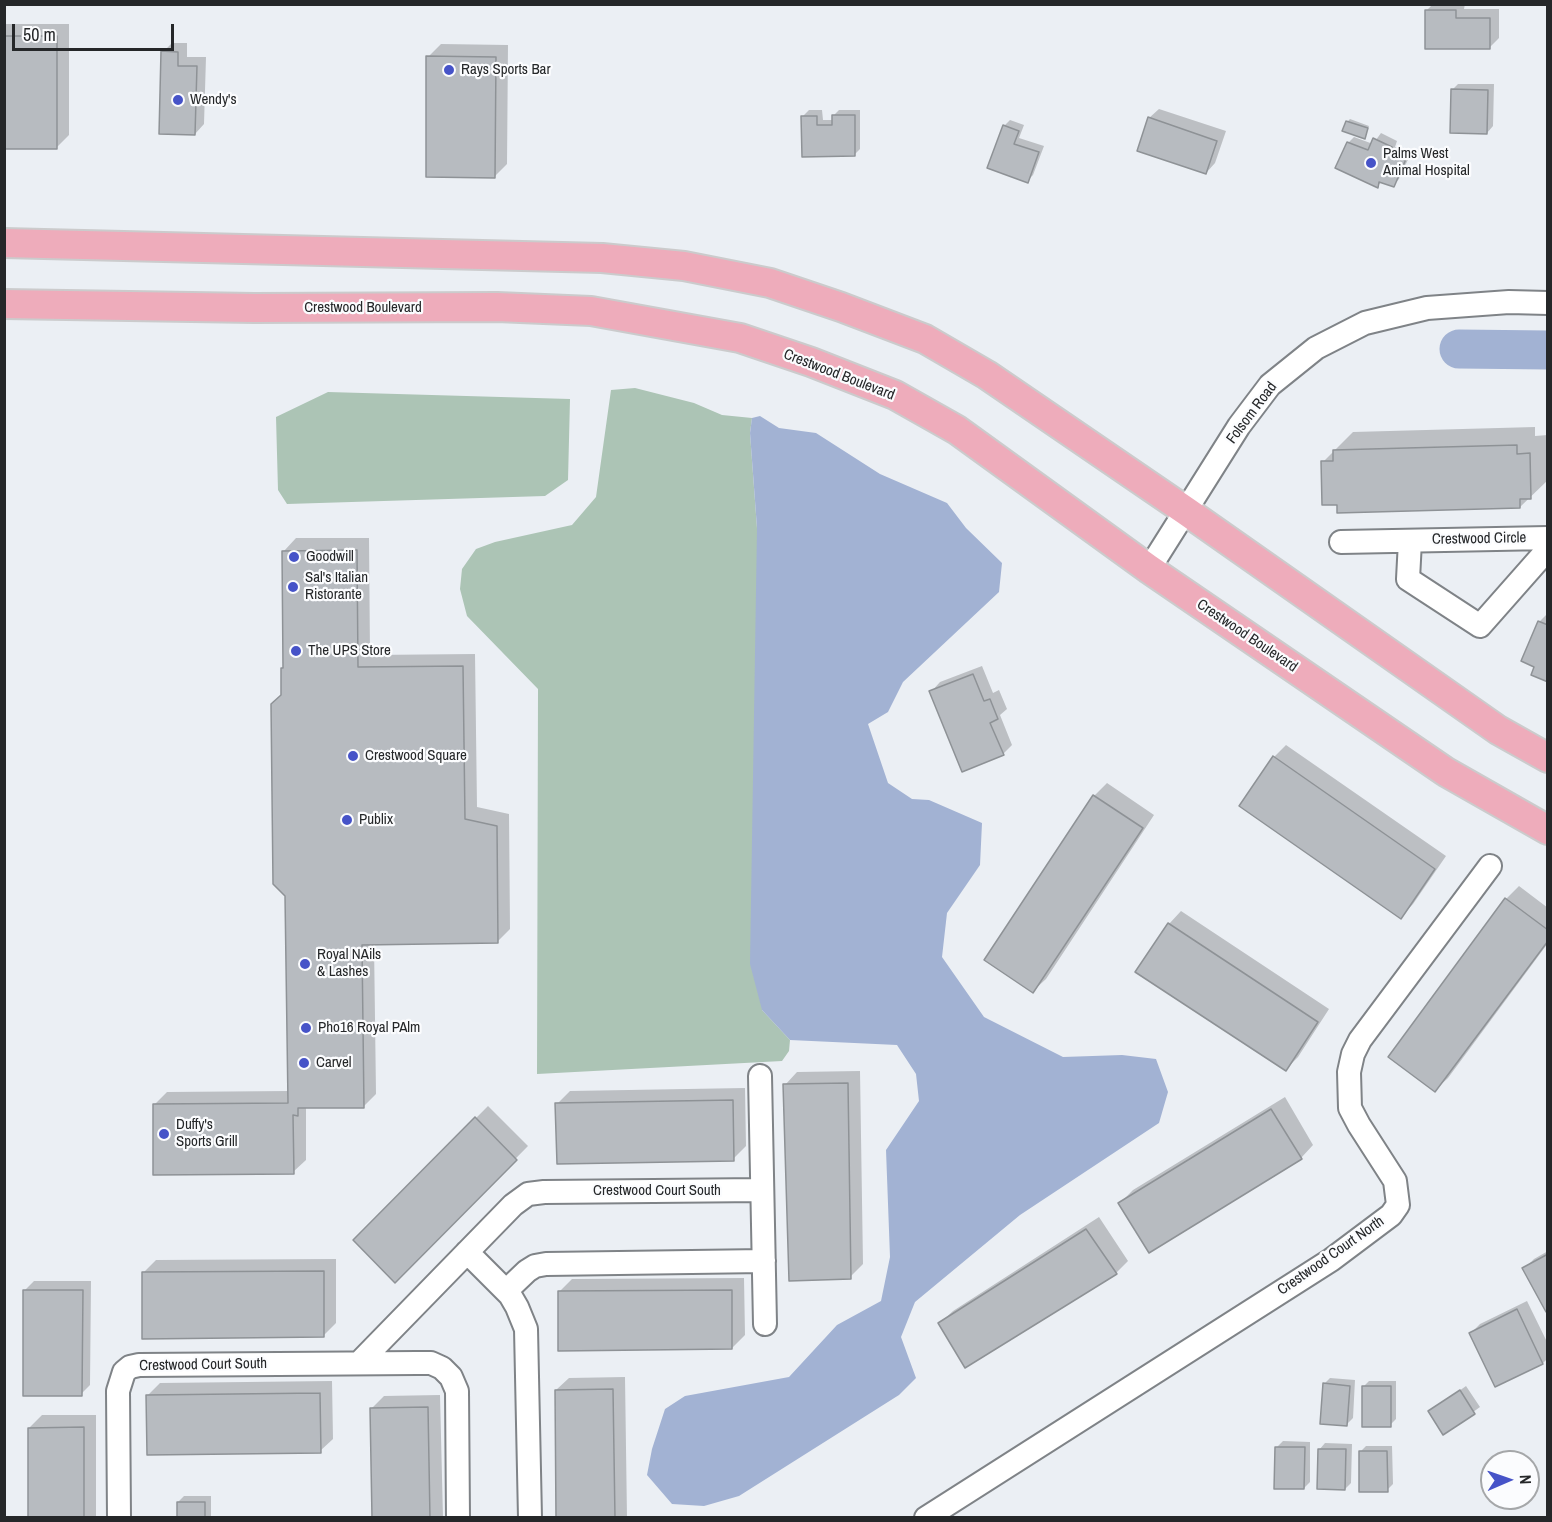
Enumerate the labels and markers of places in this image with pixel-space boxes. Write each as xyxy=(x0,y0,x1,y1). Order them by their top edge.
place label: Rays Sports Bar xyxy=(461,61,551,79)
marker: Rays Sports Bar xyxy=(442,63,456,77)
place label: Wendy's xyxy=(190,91,237,109)
marker: Wendy's xyxy=(171,93,185,107)
place label: Palms West Animal Hospital xyxy=(1383,145,1470,180)
marker: Palms West Animal Hospital xyxy=(1364,156,1378,170)
place label: Goodwill xyxy=(306,548,354,566)
marker: Goodwill xyxy=(287,550,301,564)
place label: Sal's Italian Ristorante xyxy=(305,569,368,604)
marker: Sal's Italian Ristorante xyxy=(286,580,300,594)
place label: The UPS Store xyxy=(308,642,391,660)
marker: The UPS Store xyxy=(289,644,303,658)
place label: Crestwood Square xyxy=(365,747,467,765)
marker: Crestwood Square xyxy=(346,749,360,763)
place label: Publix xyxy=(359,811,393,829)
marker: Publix xyxy=(340,813,354,827)
place label: Royal NAils & Lashes xyxy=(317,946,381,981)
marker: Royal NAils & Lashes xyxy=(298,957,312,971)
place label: Pho16 Royal PAlm xyxy=(318,1019,420,1037)
marker: Pho16 Royal PAlm xyxy=(299,1021,313,1035)
place label: Carvel xyxy=(316,1054,352,1072)
marker: Carvel xyxy=(297,1056,311,1070)
place label: Duffy's Sports Grill xyxy=(176,1116,238,1151)
marker: Duffy's Sports Grill xyxy=(157,1127,171,1141)

